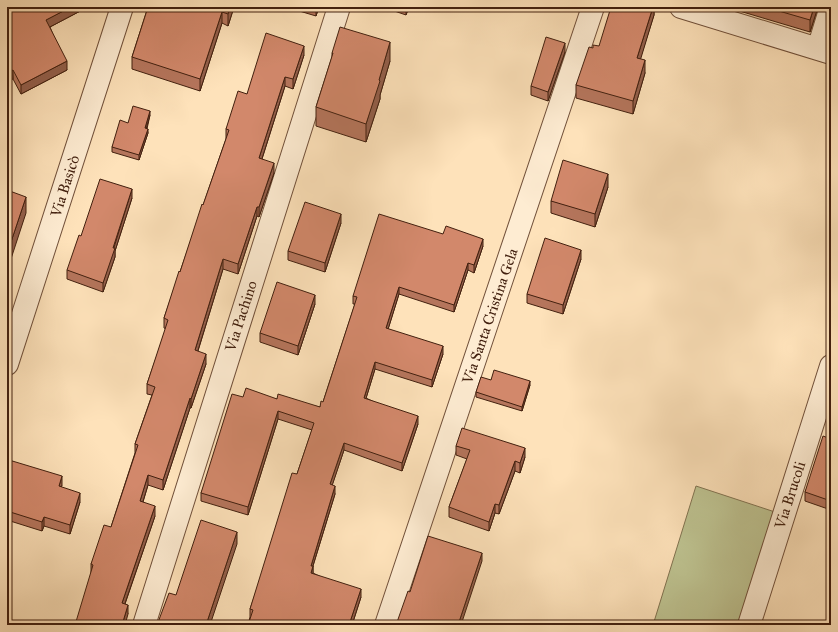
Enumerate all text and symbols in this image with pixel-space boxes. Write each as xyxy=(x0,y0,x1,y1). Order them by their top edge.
street label: Via Basicò xyxy=(46,153,84,220)
street label: Via Santa Cristina Gela xyxy=(458,245,522,387)
street label: Via Pachino xyxy=(221,278,261,355)
street label: Via Brucoli xyxy=(770,459,809,532)

